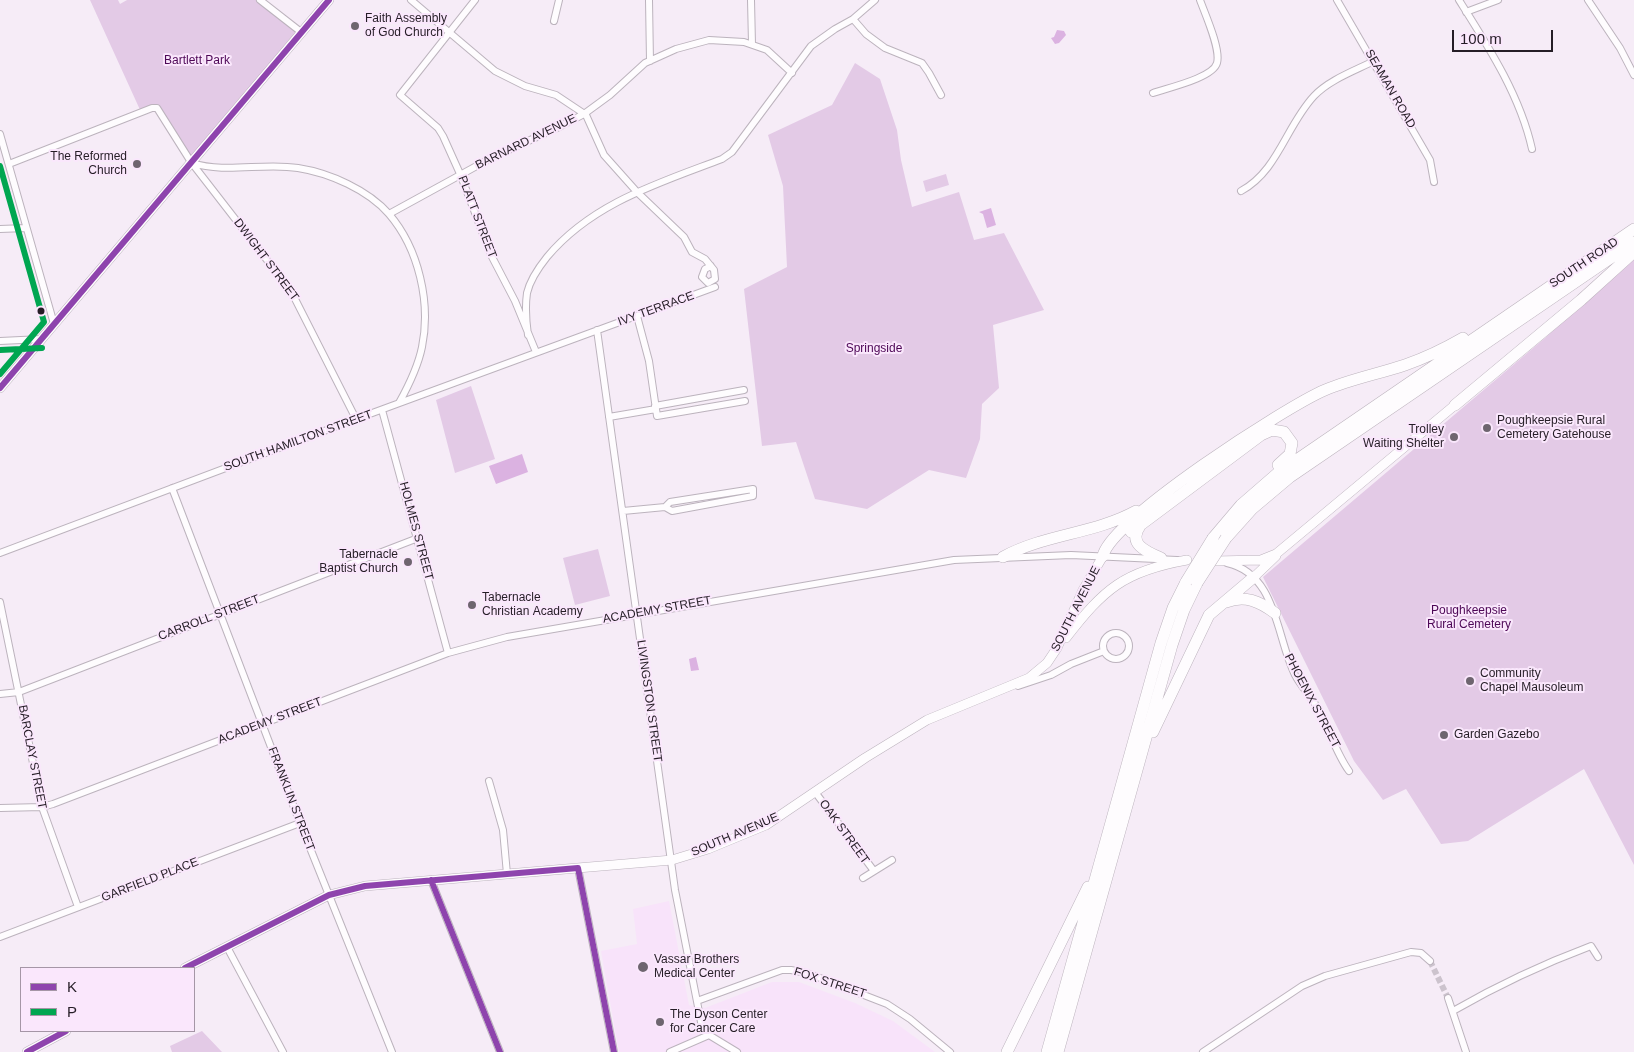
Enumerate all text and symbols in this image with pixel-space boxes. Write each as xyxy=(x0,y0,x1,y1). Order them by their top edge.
place label: Faith Assembly of God Church xyxy=(365,12,447,40)
marker: Faith Assembly of God Church xyxy=(349,20,361,32)
scale bar xyxy=(1454,20,1555,52)
text: 100 m xyxy=(1460,30,1502,47)
street label: SEAMAN ROAD xyxy=(1362,47,1418,131)
park label: Bartlett Park xyxy=(164,54,230,68)
street label: BARNARD AVENUE xyxy=(473,111,579,173)
place label: The Reformed Church xyxy=(50,150,127,178)
marker: The Reformed Church xyxy=(131,158,143,170)
street label: PLATT STREET xyxy=(455,174,499,260)
street label: DWIGHT STREET xyxy=(230,216,302,304)
street label: SOUTH ROAD xyxy=(1547,235,1621,291)
street label: IVY TERRACE xyxy=(616,289,696,329)
unlabelled marker xyxy=(36,306,46,316)
park label: Springside xyxy=(846,342,902,356)
street label: SOUTH HAMILTON STREET xyxy=(222,407,374,475)
place label: Poughkeepsie Rural Cemetery Gatehouse xyxy=(1497,414,1611,442)
marker: Poughkeepsie Rural Cemetery Gatehouse xyxy=(1481,422,1493,434)
place label: Trolley Waiting Shelter xyxy=(1363,423,1444,451)
marker: Trolley Waiting Shelter xyxy=(1448,431,1460,443)
street label: HOLMES STREET xyxy=(396,480,436,582)
place label: Tabernacle Baptist Church xyxy=(319,548,398,576)
marker: Tabernacle Baptist Church xyxy=(402,556,414,568)
street label: SOUTH AVENUE xyxy=(1048,564,1104,654)
place label: Tabernacle Christian Academy xyxy=(482,591,583,619)
street label: CARROLL STREET xyxy=(156,592,262,644)
street label: ACADEMY STREET xyxy=(602,593,712,627)
marker: Tabernacle Christian Academy xyxy=(466,599,478,611)
park label: Poughkeepsie Rural Cemetery xyxy=(1427,604,1511,632)
street label: LIVINGSTON STREET xyxy=(633,639,665,763)
street label: PHOENIX STREET xyxy=(1281,651,1343,751)
place label: Community Chapel Mausoleum xyxy=(1480,667,1583,695)
marker: Community Chapel Mausoleum xyxy=(1464,675,1476,687)
street label: ACADEMY STREET xyxy=(216,695,324,747)
street label: BARCLAY STREET xyxy=(15,704,49,810)
place label: Garden Gazebo xyxy=(1454,728,1539,742)
marker: Garden Gazebo xyxy=(1438,729,1450,741)
street label: FRANKLIN STREET xyxy=(265,745,317,853)
street label: OAK STREET xyxy=(816,797,872,867)
street label: SOUTH AVENUE xyxy=(689,810,781,860)
street label: GARFIELD PLACE xyxy=(99,855,201,905)
place label: Vassar Brothers Medical Center xyxy=(654,953,739,981)
marker: Vassar Brothers Medical Center xyxy=(636,960,650,974)
street label: FOX STREET xyxy=(792,965,868,1001)
legend xyxy=(20,967,195,1032)
text: K xyxy=(67,978,77,995)
text: P xyxy=(67,1003,77,1020)
place label: The Dyson Center for Cancer Care xyxy=(670,1008,767,1036)
marker: The Dyson Center for Cancer Care xyxy=(654,1016,666,1028)

